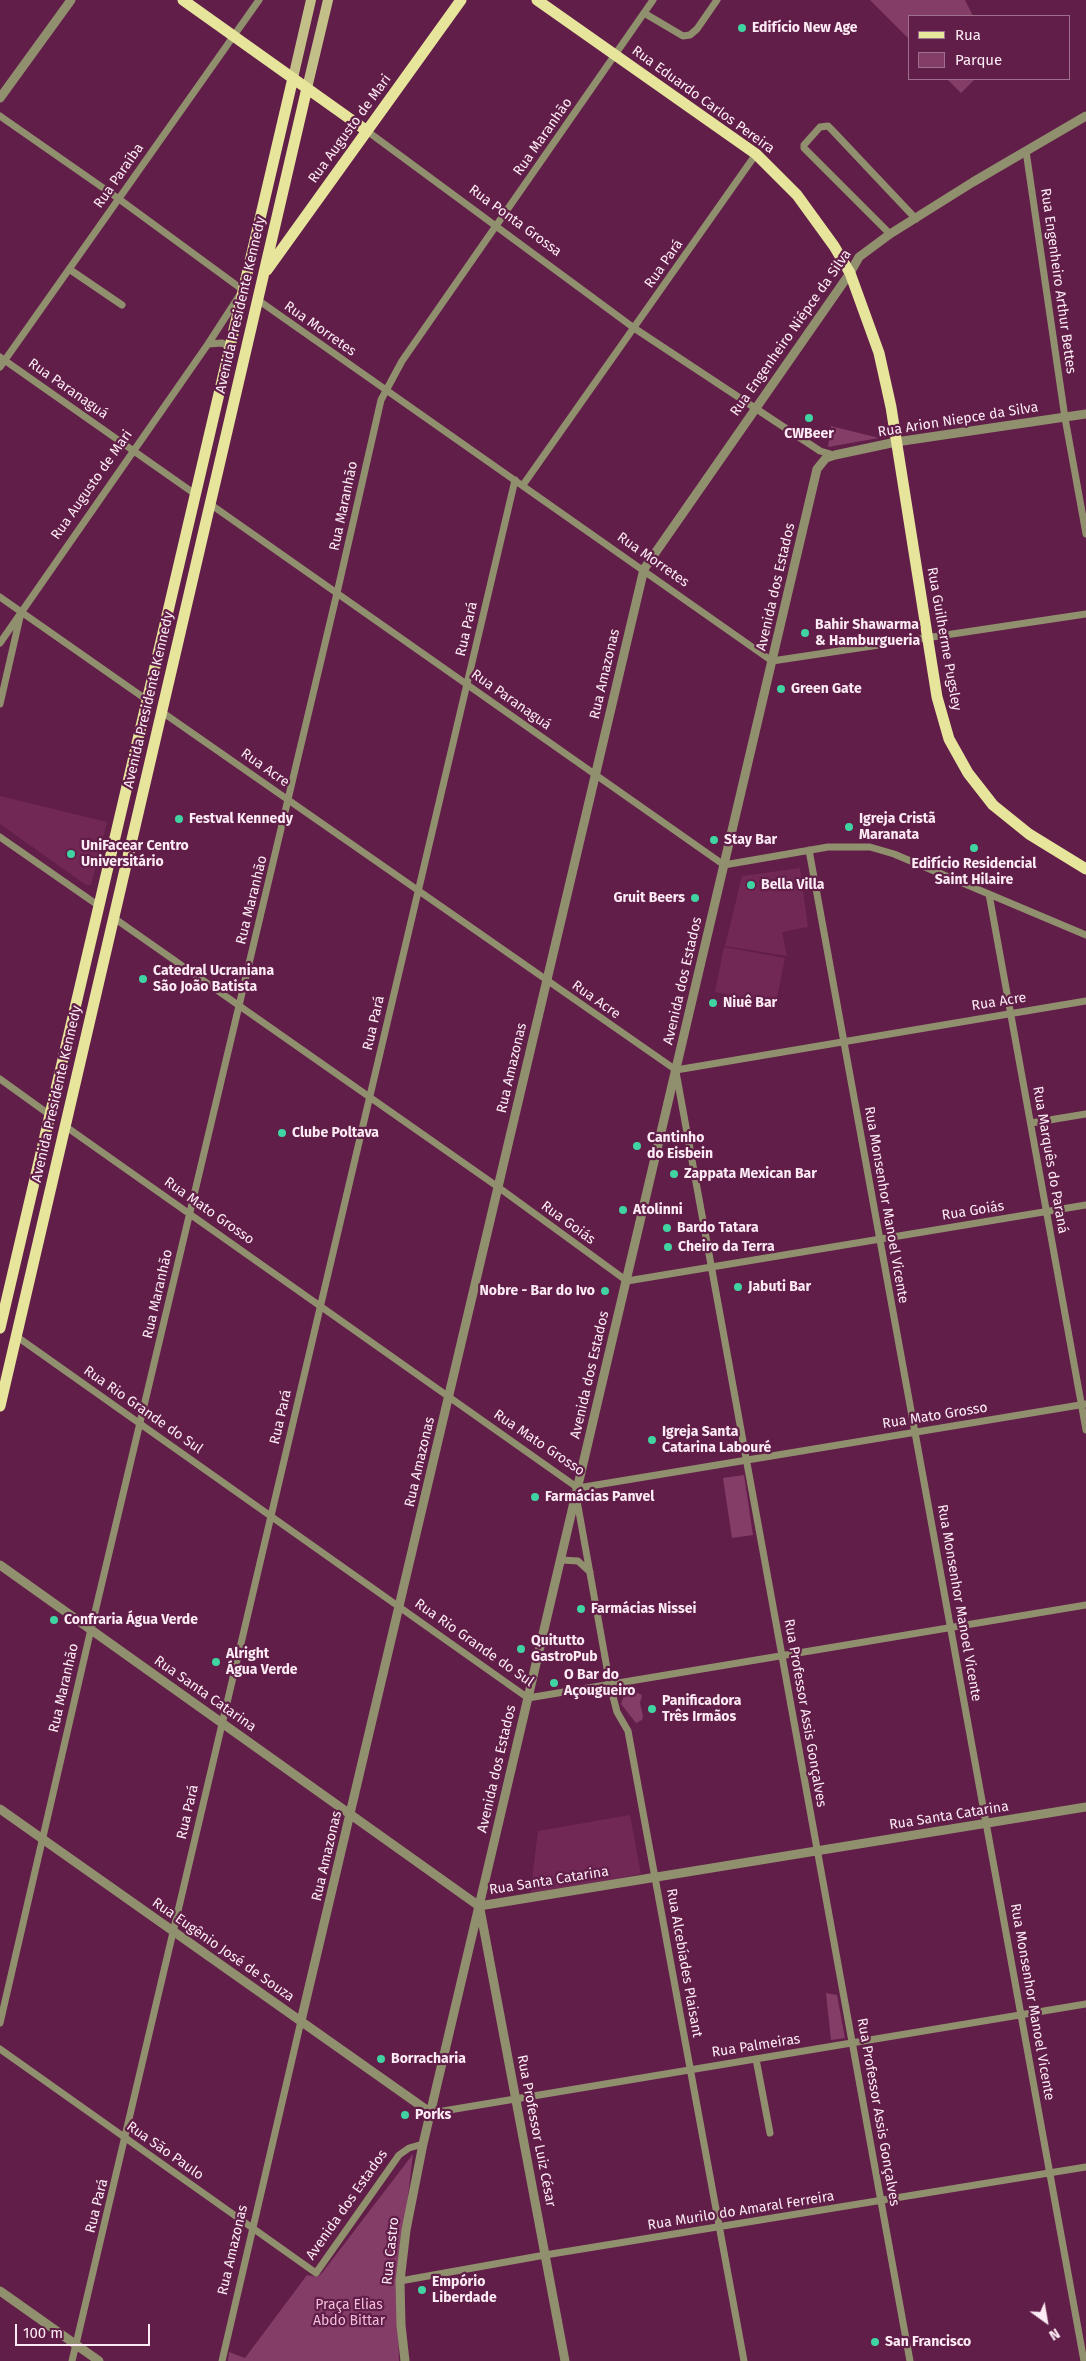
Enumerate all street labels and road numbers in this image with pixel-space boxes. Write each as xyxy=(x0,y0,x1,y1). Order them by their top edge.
street label: Rua Eduardo Carlos Pereira xyxy=(628,43,778,157)
street label: Rua Augusto de Mari xyxy=(305,71,395,187)
street label: Rua Maranhão xyxy=(510,95,576,179)
street label: Rua Paraíba xyxy=(91,140,147,212)
street label: Rua Ponta Grossa xyxy=(465,182,565,260)
street label: Rua Engenheiro Arthur Bettes xyxy=(1037,187,1079,375)
street label: Avenida Presidente Kennedy xyxy=(212,215,270,395)
street label: Rua Pará xyxy=(641,236,687,292)
street label: Rua Engenheiro Niépce da Silva xyxy=(727,246,855,420)
street label: Rua Morretes xyxy=(281,298,359,360)
street label: Rua Paranaguá xyxy=(25,355,111,423)
street label: Rua Arion Niepce da Silva xyxy=(877,399,1039,441)
street label: Rua Augusto de Mari xyxy=(48,427,136,543)
street label: Rua Maranhão xyxy=(326,460,362,552)
street label: Avenida dos Estados xyxy=(753,521,799,653)
street label: Rua Morretes xyxy=(614,529,692,591)
street label: Rua Guilherme Pugsley xyxy=(923,566,965,712)
street label: Rua Pará xyxy=(453,600,481,658)
street label: Avenida Presidente Kennedy xyxy=(120,610,178,790)
street label: Rua Amazonas xyxy=(586,627,624,721)
street label: Rua Paranaguá xyxy=(468,666,554,734)
street label: Rua Acre xyxy=(238,745,292,791)
street label: Rua Maranhão xyxy=(233,854,271,946)
street label: Avenida dos Estados xyxy=(660,915,706,1047)
street label: Rua Acre xyxy=(569,977,623,1023)
street label: Rua Acre xyxy=(970,989,1028,1015)
street label: Rua Pará xyxy=(360,994,388,1052)
street label: Avenida Presidente Kennedy xyxy=(28,1004,86,1184)
street label: Rua Amazonas xyxy=(493,1021,531,1115)
street label: Rua Marquês do Paraná xyxy=(1029,1085,1071,1235)
street label: Rua Monsenhor Manoel Vicente xyxy=(860,1105,912,1305)
street label: Rua Mato Grosso xyxy=(161,1174,257,1248)
street label: Rua Goiás xyxy=(538,1198,598,1248)
street label: Rua Goiás xyxy=(941,1198,1005,1224)
street label: Rua Maranhão xyxy=(140,1248,176,1340)
street label: Avenida dos Estados xyxy=(567,1309,613,1441)
street label: Rua Rio Grande do Sul xyxy=(80,1362,206,1458)
street label: Rua Pará xyxy=(267,1388,295,1446)
street label: Rua Mato Grosso xyxy=(881,1399,989,1433)
street label: Rua Mato Grosso xyxy=(490,1406,588,1480)
street label: Rua Amazonas xyxy=(401,1415,439,1509)
street label: Rua Monsenhor Manoel Vicente xyxy=(933,1503,985,1703)
street label: Rua Rio Grande do Sul xyxy=(411,1595,537,1691)
street label: Rua Professor Assis Gonçalves xyxy=(780,1618,830,1808)
street label: Rua Maranhão xyxy=(46,1642,82,1734)
street label: Rua Santa Catarina xyxy=(151,1652,259,1736)
street label: Avenida dos Estados xyxy=(474,1703,520,1835)
street label: Rua Pará xyxy=(174,1783,202,1841)
street label: Rua Santa Catarina xyxy=(888,1798,1010,1834)
street label: Rua Amazonas xyxy=(308,1809,346,1903)
street label: Rua Santa Catarina xyxy=(488,1863,610,1899)
street label: Rua Alcebíades Plaisant xyxy=(663,1887,705,2039)
street label: Rua Eugênio José de Souza xyxy=(149,1894,297,2006)
street label: Rua Monsenhor Manoel Vicente xyxy=(1006,1902,1058,2102)
street label: Rua Professor Assis Gonçalves xyxy=(853,2017,903,2207)
street label: Rua Palmeiras xyxy=(711,2031,801,2061)
street label: Rua Professor Luiz César xyxy=(513,2053,559,2209)
street label: Rua São Paulo xyxy=(123,2118,207,2184)
street label: Avenida dos Estados xyxy=(303,2147,391,2263)
street label: Rua Pará xyxy=(82,2177,112,2235)
street label: Rua Murilo do Amaral Ferreira xyxy=(646,2188,836,2234)
street label: Rua Amazonas xyxy=(214,2203,252,2297)
street label: Rua Castro xyxy=(379,2216,403,2286)

